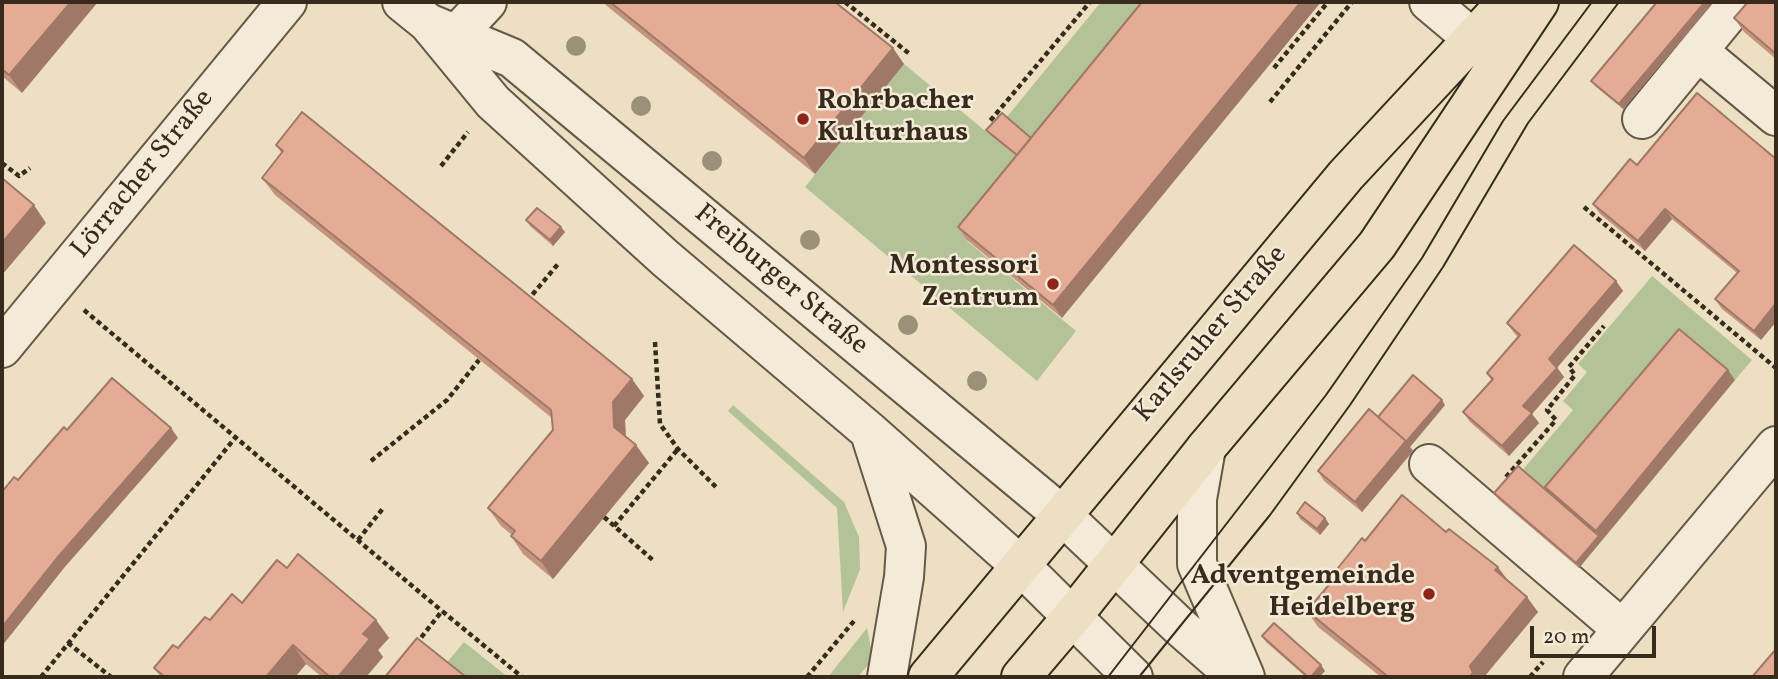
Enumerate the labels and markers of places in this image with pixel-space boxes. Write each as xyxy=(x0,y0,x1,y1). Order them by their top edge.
place label: Rohrbacher Kulturhaus xyxy=(817,86,974,152)
marker: Rohrbacher Kulturhaus xyxy=(795,111,811,127)
place label: Montessori Zentrum xyxy=(889,251,1039,317)
marker: Montessori Zentrum xyxy=(1045,276,1061,292)
place label: Adventgemeinde Heidelberg xyxy=(1191,561,1415,627)
marker: Adventgemeinde Heidelberg xyxy=(1421,586,1437,602)

